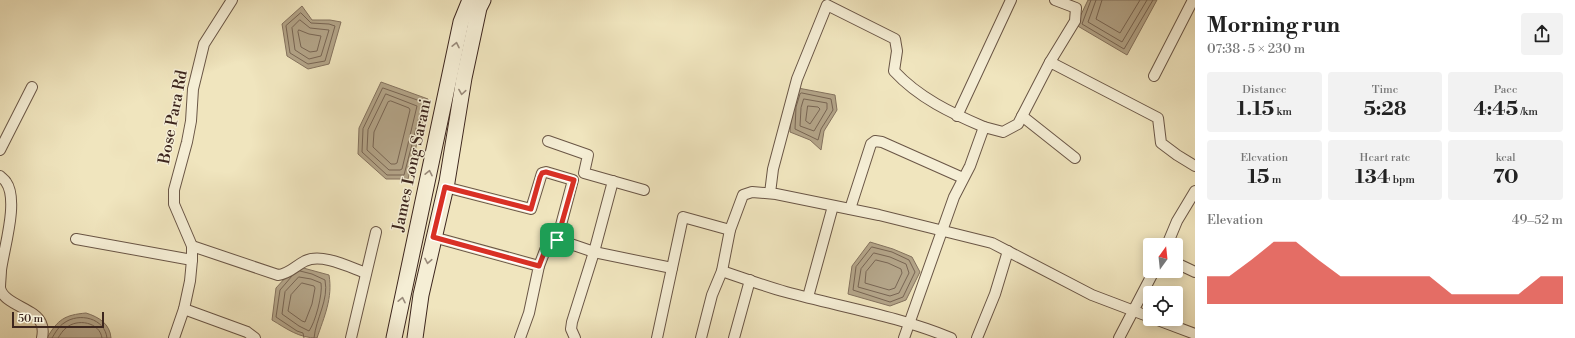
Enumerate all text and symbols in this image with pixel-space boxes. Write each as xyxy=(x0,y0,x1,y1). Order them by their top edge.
text: Morning run xyxy=(1207,12,1340,39)
button: share xyxy=(1521,13,1563,55)
text: 07:38 · 5 × 230 m xyxy=(1207,41,1305,57)
one-way arrow xyxy=(451,42,459,49)
street label: Bose Para Rd xyxy=(154,68,192,167)
text: Distance xyxy=(1242,83,1287,97)
text: Time xyxy=(1372,83,1398,97)
text: Pace xyxy=(1494,83,1517,97)
one-way arrow xyxy=(458,89,467,96)
street label: James Long Sarani xyxy=(388,97,436,234)
text: 1.15 xyxy=(1237,97,1274,122)
text: 5:28 xyxy=(1363,97,1407,122)
text: 4:45 xyxy=(1473,97,1518,122)
text: km xyxy=(1274,105,1292,119)
text: /km xyxy=(1518,105,1538,119)
text: Elevation xyxy=(1241,151,1288,165)
text: Heart rate xyxy=(1360,151,1410,165)
text: kcal xyxy=(1496,151,1516,165)
text: 15 xyxy=(1247,165,1269,190)
text: 134 xyxy=(1355,165,1390,190)
text: 70 xyxy=(1493,165,1519,190)
one-way arrow xyxy=(424,169,433,176)
text: m xyxy=(1269,173,1281,187)
text: bpm xyxy=(1390,173,1415,187)
text: Elevation xyxy=(1207,212,1263,228)
text: 49–52 m xyxy=(1512,212,1563,228)
pin xyxy=(540,223,574,257)
icon: arrive xyxy=(546,229,568,251)
north arrow xyxy=(1143,238,1183,278)
map controls xyxy=(1143,238,1183,326)
one-way arrow xyxy=(425,258,433,264)
button: locate xyxy=(1143,286,1183,326)
one-way arrow xyxy=(398,297,406,303)
scale bar xyxy=(12,310,104,329)
text: 50 m xyxy=(18,312,43,326)

